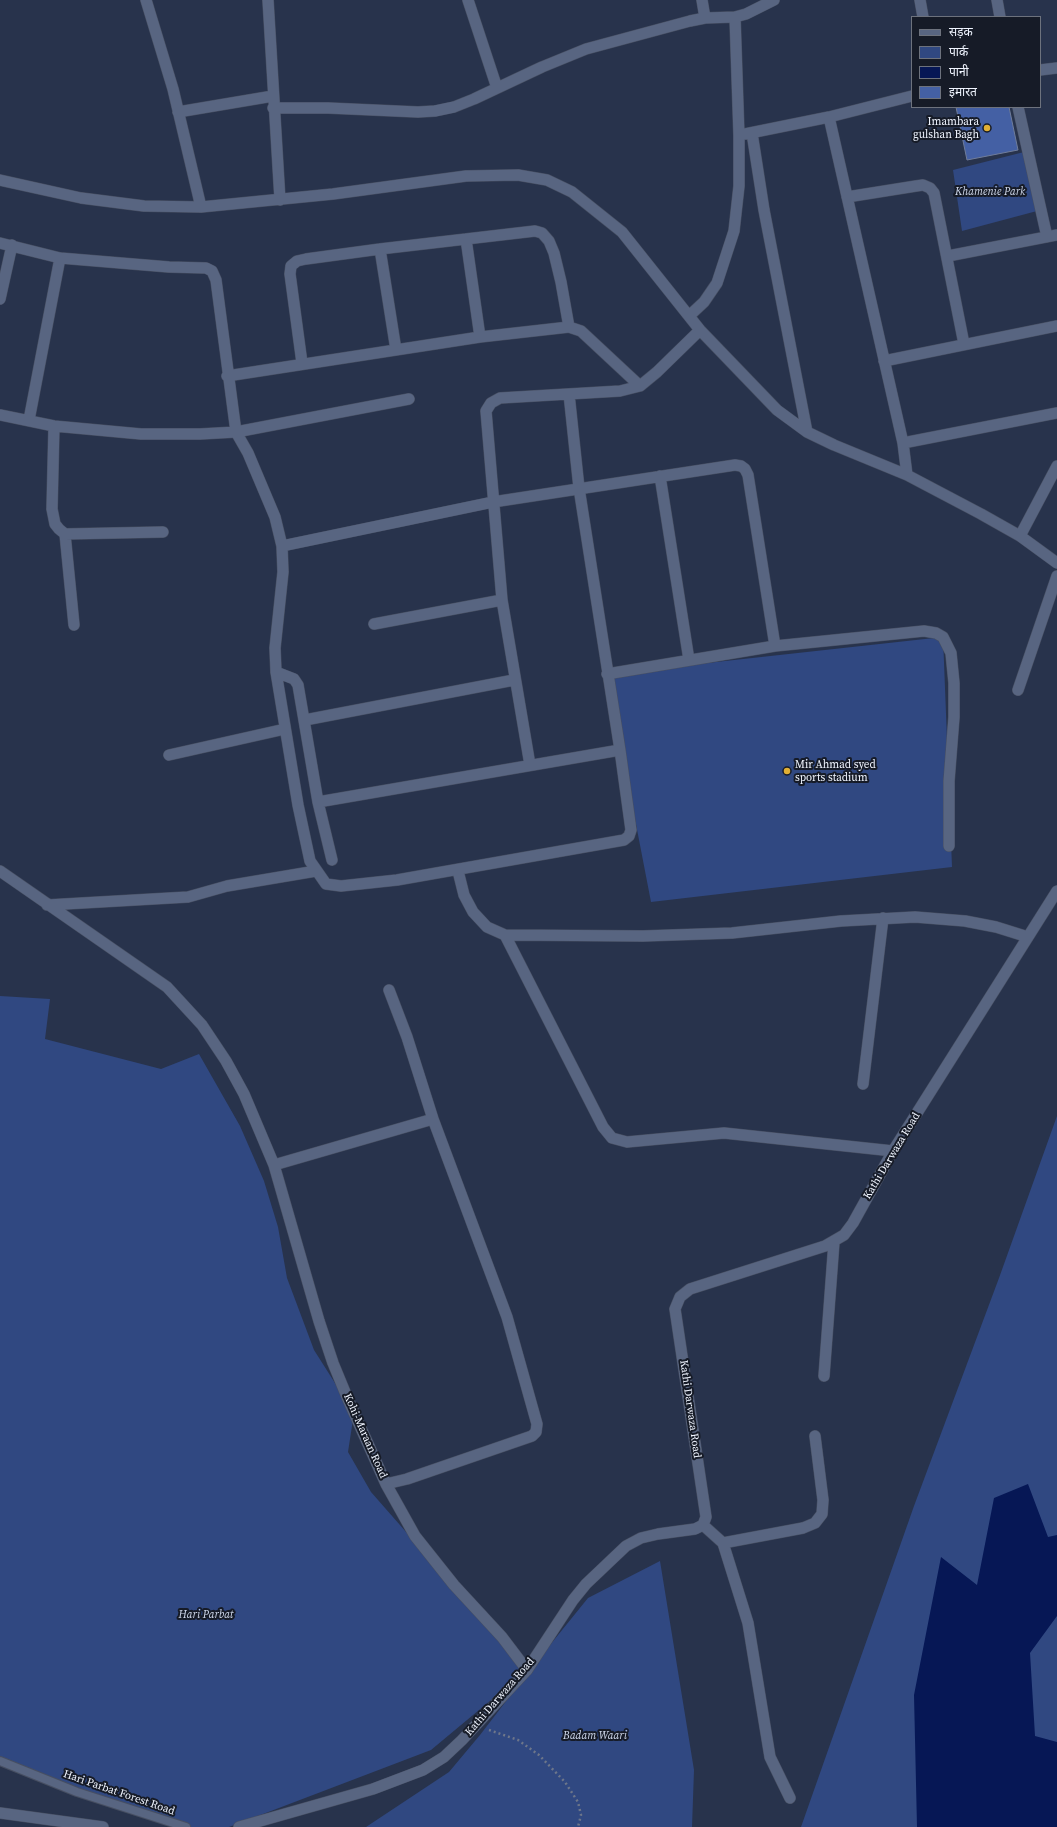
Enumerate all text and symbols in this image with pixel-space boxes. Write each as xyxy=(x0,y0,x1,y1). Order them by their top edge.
legend xyxy=(911,16,1041,108)
text: सड़क xyxy=(949,24,973,40)
text: पार्क xyxy=(949,44,968,60)
text: पानी xyxy=(949,64,969,80)
text: इमारत xyxy=(949,84,977,100)
place label: Imambara gulshan Bagh xyxy=(913,115,979,141)
marker: Imambara gulshan Bagh xyxy=(982,123,992,133)
park label: Khamenie Park xyxy=(955,185,1025,199)
place label: Mir Ahmad syed sports stadium xyxy=(795,758,876,784)
marker: Mir Ahmad syed sports stadium xyxy=(782,766,792,776)
street label: Kathi Darwaza Road xyxy=(861,1110,923,1202)
street label: Kathi Darwaza Road xyxy=(677,1359,703,1459)
street label: Kohi-Maraan Road xyxy=(340,1392,390,1480)
park label: Hari Parbat xyxy=(179,1608,233,1622)
street label: Kathi Darwaza Road xyxy=(463,1655,537,1739)
park label: Badam Waari xyxy=(563,1729,627,1743)
street label: Hari Parbat Forest Road xyxy=(62,1768,176,1818)

